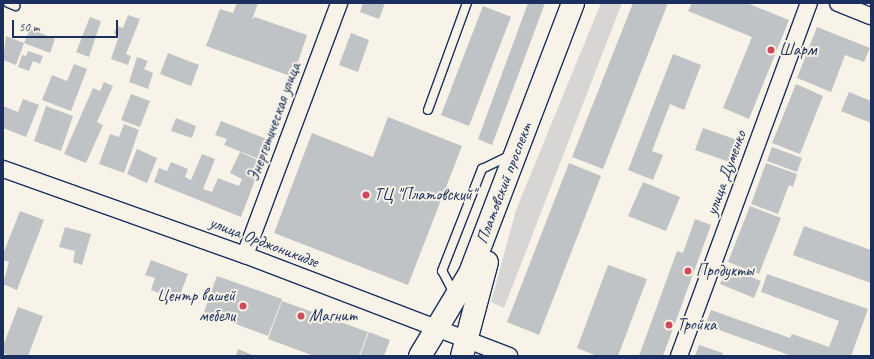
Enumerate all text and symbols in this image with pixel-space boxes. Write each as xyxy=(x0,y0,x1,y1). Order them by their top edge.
scale bar xyxy=(14,12,120,38)
text: 50 m xyxy=(19,19,39,35)
place label: Шарм xyxy=(779,40,816,60)
marker: Шарм xyxy=(766,45,776,55)
street label: Энергетическая улица xyxy=(243,59,305,185)
street label: Платовский проспект xyxy=(472,120,536,246)
street label: улица Думенко xyxy=(701,128,751,218)
place label: ТЦ "Платовский" xyxy=(374,185,476,205)
marker: ТЦ "Платовский" xyxy=(361,190,371,200)
street label: улица Орджоникидзе xyxy=(207,212,321,272)
place label: Продукты xyxy=(696,261,754,281)
marker: Продукты xyxy=(683,266,693,276)
place label: Центр вашей мебели xyxy=(156,286,235,326)
marker: Центр вашей мебели xyxy=(238,301,248,311)
place label: Магнит xyxy=(309,306,357,326)
marker: Магнит xyxy=(296,311,306,321)
place label: Тройка xyxy=(677,315,716,335)
marker: Тройка xyxy=(664,320,674,330)

